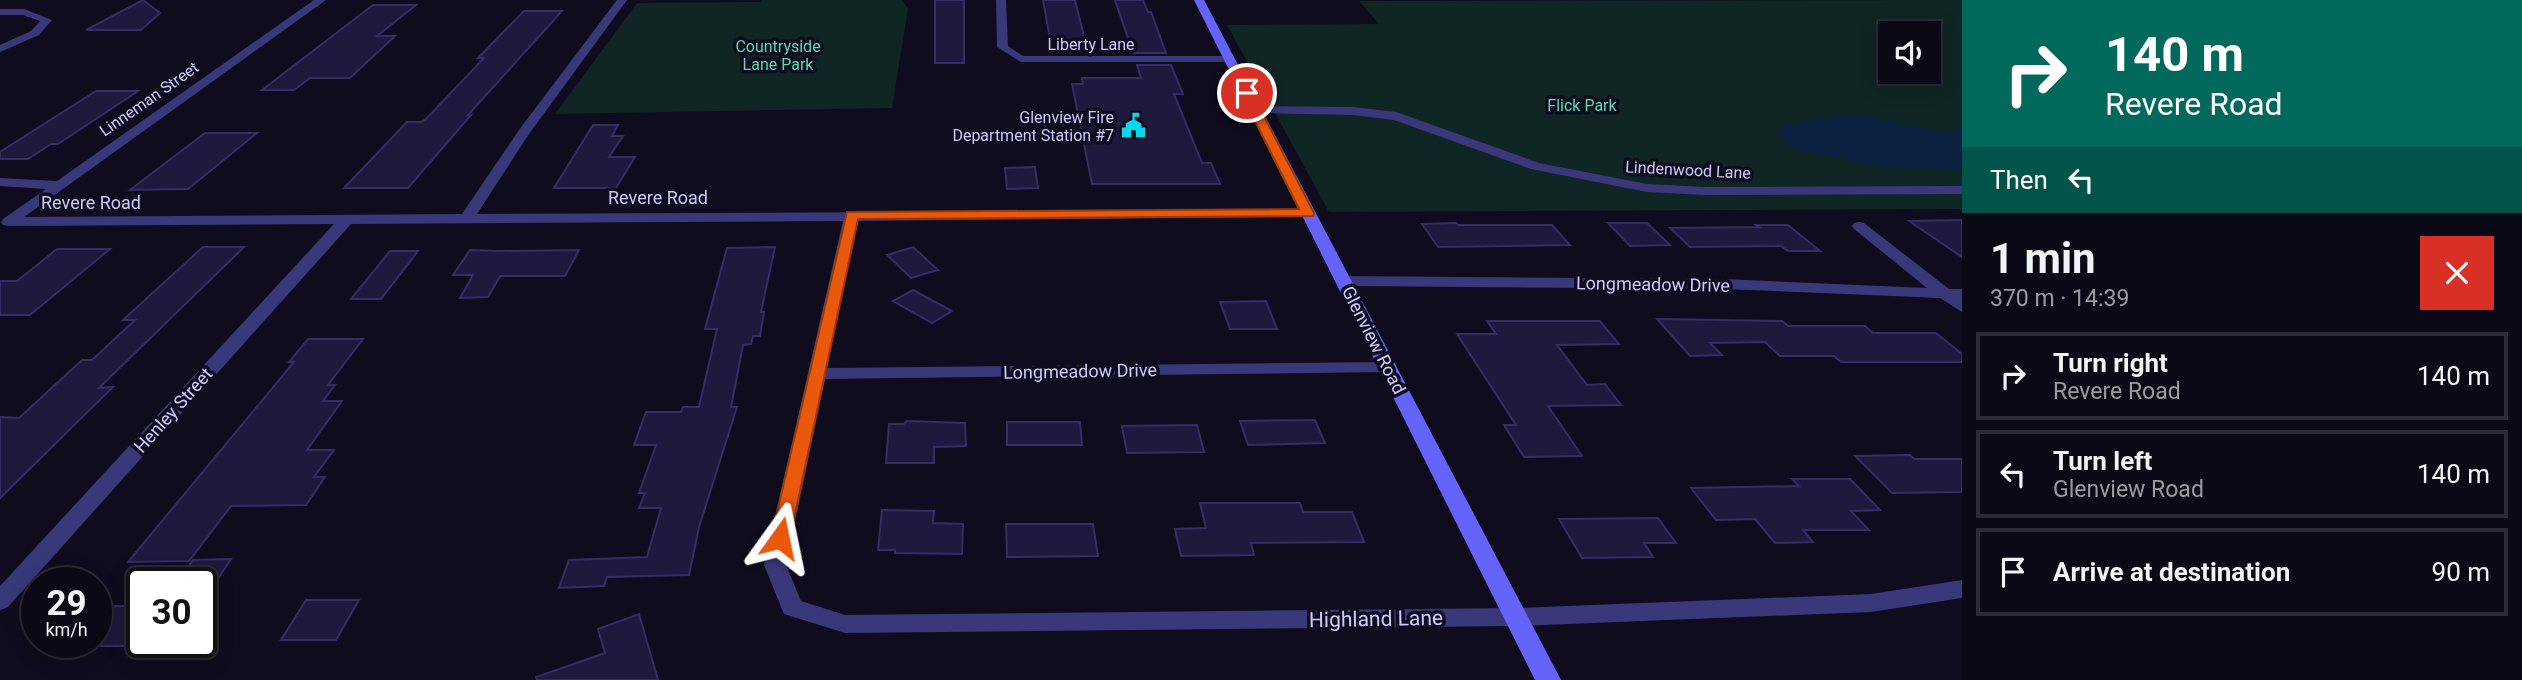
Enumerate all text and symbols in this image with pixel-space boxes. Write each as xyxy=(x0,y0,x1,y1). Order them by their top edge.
map controls xyxy=(1878,21,1941,84)
button: sound xyxy=(1878,21,1941,84)
text: 140 m xyxy=(2105,26,2244,83)
icon: right xyxy=(1990,28,2081,119)
street label: Liberty Lane xyxy=(1047,35,1135,54)
park label: Countryside Lane Park xyxy=(735,37,821,74)
street label: Linneman Street xyxy=(96,58,202,140)
pin xyxy=(1217,63,1277,123)
icon: arrive xyxy=(1228,74,1266,112)
text: Revere Road xyxy=(2105,85,2283,123)
park label: Flick Park xyxy=(1547,96,1618,115)
place label: Glenview Fire Department Station #7 xyxy=(952,108,1114,145)
public building icon: Glenview Fire Department Station #7 xyxy=(1120,112,1148,140)
street label: Lindenwood Lane xyxy=(1625,157,1751,183)
icon: left xyxy=(2062,161,2100,199)
text: Then xyxy=(1990,165,2048,195)
street label: Revere Road xyxy=(608,187,708,208)
street label: Revere Road xyxy=(41,192,141,213)
text: 1 min xyxy=(1990,234,2096,283)
button: close xyxy=(2420,236,2494,310)
street label: Longmeadow Drive xyxy=(1576,272,1730,296)
street label: Glenview Road xyxy=(1338,283,1410,397)
text: 370 m · 14:39 xyxy=(1990,285,2129,312)
text: Turn right xyxy=(2053,348,2168,378)
icon: right xyxy=(1994,357,2032,395)
street label: Longmeadow Drive xyxy=(1003,359,1157,383)
text: 140 m xyxy=(2417,361,2490,391)
street label: Henley Street xyxy=(130,363,217,457)
text: Revere Road xyxy=(2053,378,2181,405)
text: Turn left xyxy=(2053,446,2152,476)
icon: left xyxy=(1994,455,2032,493)
text: 140 m xyxy=(2417,459,2490,489)
text: Glenview Road xyxy=(2053,476,2204,503)
position arrow xyxy=(743,501,817,575)
icon: arrive xyxy=(1994,553,2032,591)
text: Arrive at destination xyxy=(2053,557,2290,587)
text: 90 m xyxy=(2432,557,2490,587)
speed limit sign: 30 xyxy=(126,567,217,658)
text: 29 xyxy=(46,583,87,624)
street label: Highland Lane xyxy=(1309,606,1443,632)
text: km/h xyxy=(45,619,88,640)

